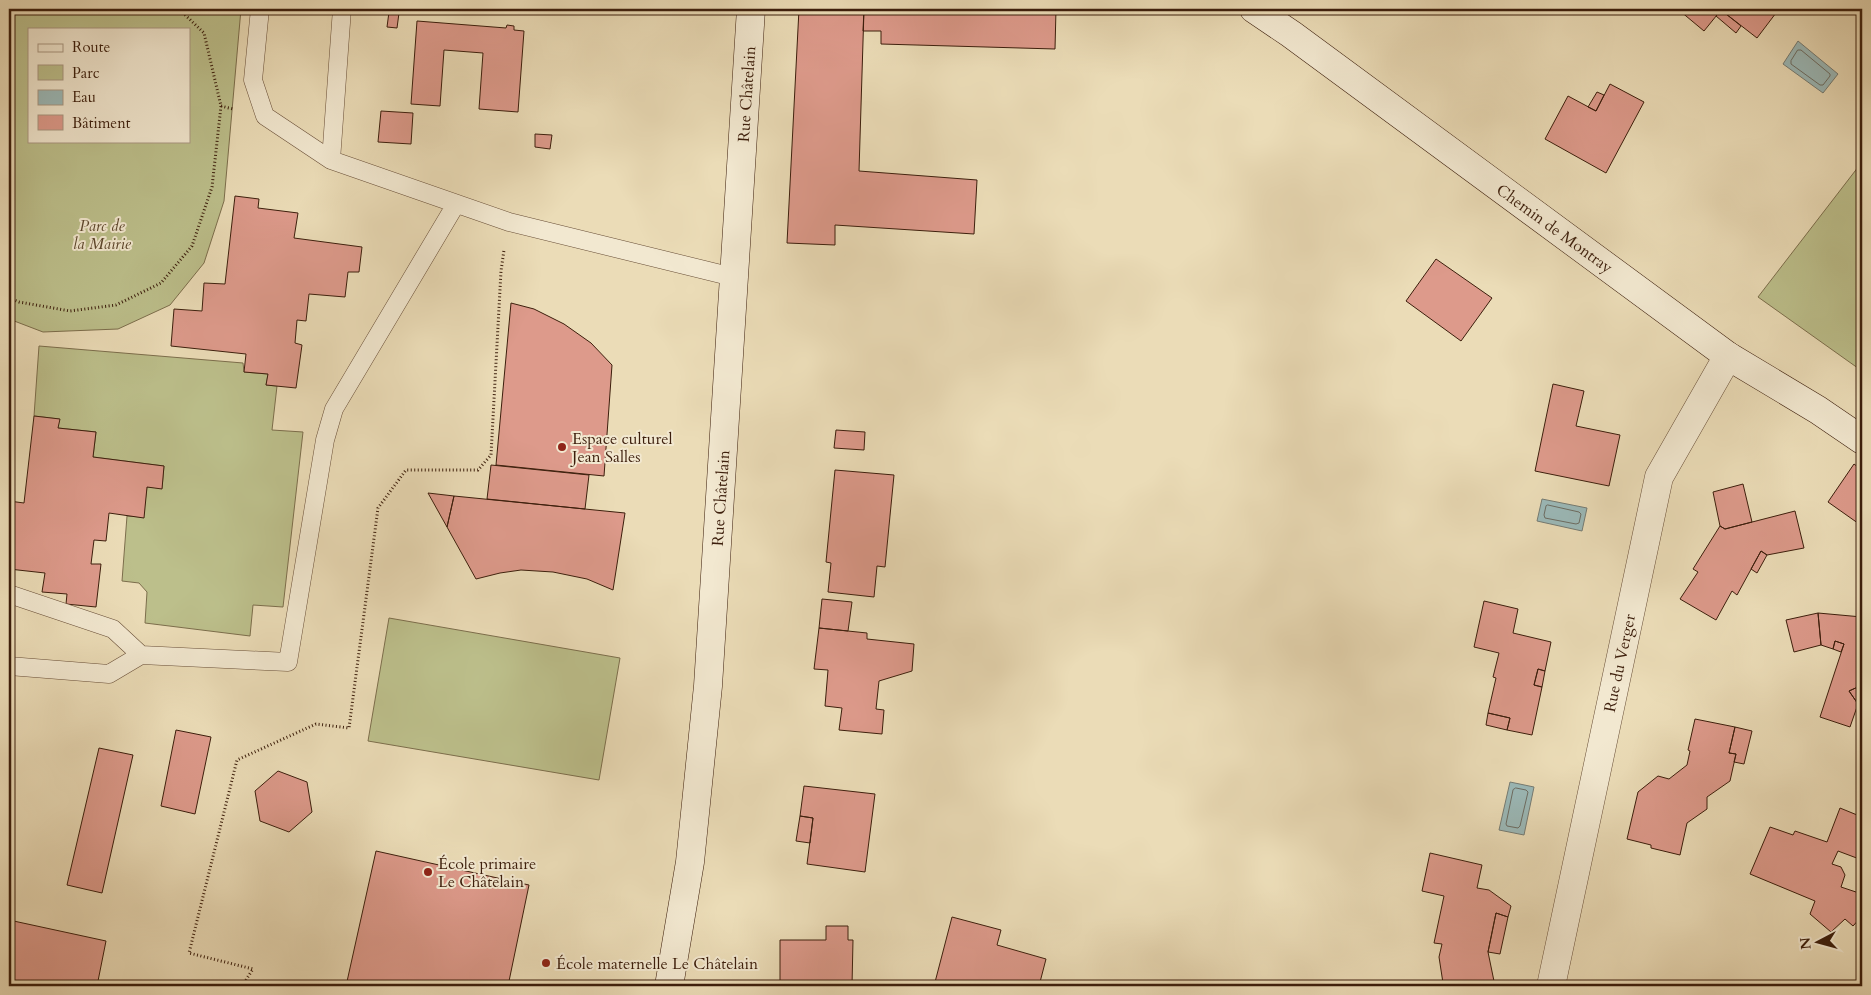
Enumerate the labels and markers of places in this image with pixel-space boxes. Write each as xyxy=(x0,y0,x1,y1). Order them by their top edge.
place label: Espace culturel Jean Salles xyxy=(570,428,673,468)
marker: Espace culturel Jean Salles xyxy=(556,441,568,453)
place label: École primaire Le Châtelain xyxy=(438,853,536,893)
marker: École primaire Le Châtelain xyxy=(422,866,434,878)
place label: École maternelle Le Châtelain xyxy=(556,953,758,975)
marker: École maternelle Le Châtelain xyxy=(540,957,552,969)

